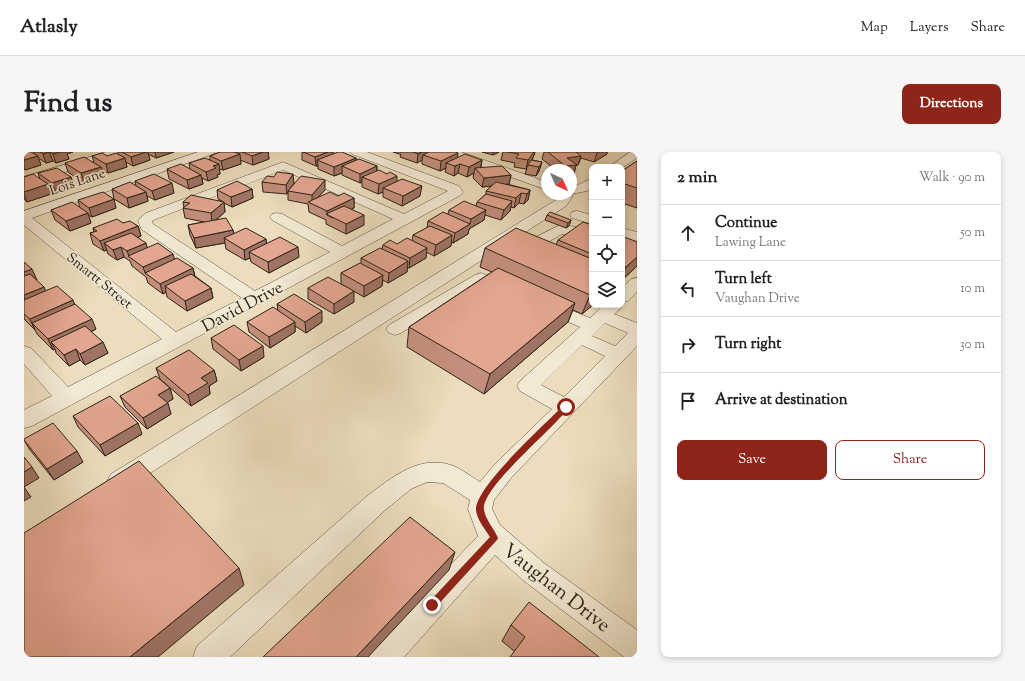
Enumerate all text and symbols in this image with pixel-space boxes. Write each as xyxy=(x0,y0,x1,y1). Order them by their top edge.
text: Atlasly xyxy=(20,14,78,41)
text: Map xyxy=(861,18,888,38)
text: Layers xyxy=(910,18,948,38)
text: Share xyxy=(970,18,1005,38)
text: Find us xyxy=(24,84,112,124)
button: Directions xyxy=(902,84,1001,124)
street label: Lois Lane xyxy=(47,164,108,202)
north arrow xyxy=(541,164,577,200)
map controls xyxy=(589,164,625,308)
button: + xyxy=(589,164,625,200)
text: 2 min xyxy=(677,166,718,190)
text: Walk · 90 m xyxy=(919,169,985,187)
button: − xyxy=(589,200,625,236)
text: Continue xyxy=(715,213,777,234)
icon: ahead xyxy=(677,222,699,244)
text: 50 m xyxy=(960,224,985,242)
text: Lawing Lane xyxy=(715,234,786,252)
button: locate xyxy=(589,236,625,272)
street label: Smartt Street xyxy=(61,249,136,315)
text: Turn left xyxy=(715,269,772,290)
button: layers xyxy=(589,272,625,308)
street label: David Drive xyxy=(198,276,288,339)
icon: left xyxy=(677,278,699,300)
text: 10 m xyxy=(960,280,985,298)
text: Vaughan Drive xyxy=(715,290,800,308)
icon: right xyxy=(677,334,699,356)
text: Turn right xyxy=(715,334,781,355)
text: 30 m xyxy=(959,336,985,354)
icon: arrive xyxy=(677,390,699,412)
text: Arrive at destination xyxy=(715,390,848,411)
route start xyxy=(557,398,575,416)
button: Save xyxy=(677,440,827,480)
button: Share xyxy=(835,440,985,480)
street label: Vaughan Drive xyxy=(495,537,616,641)
route end xyxy=(423,596,441,614)

